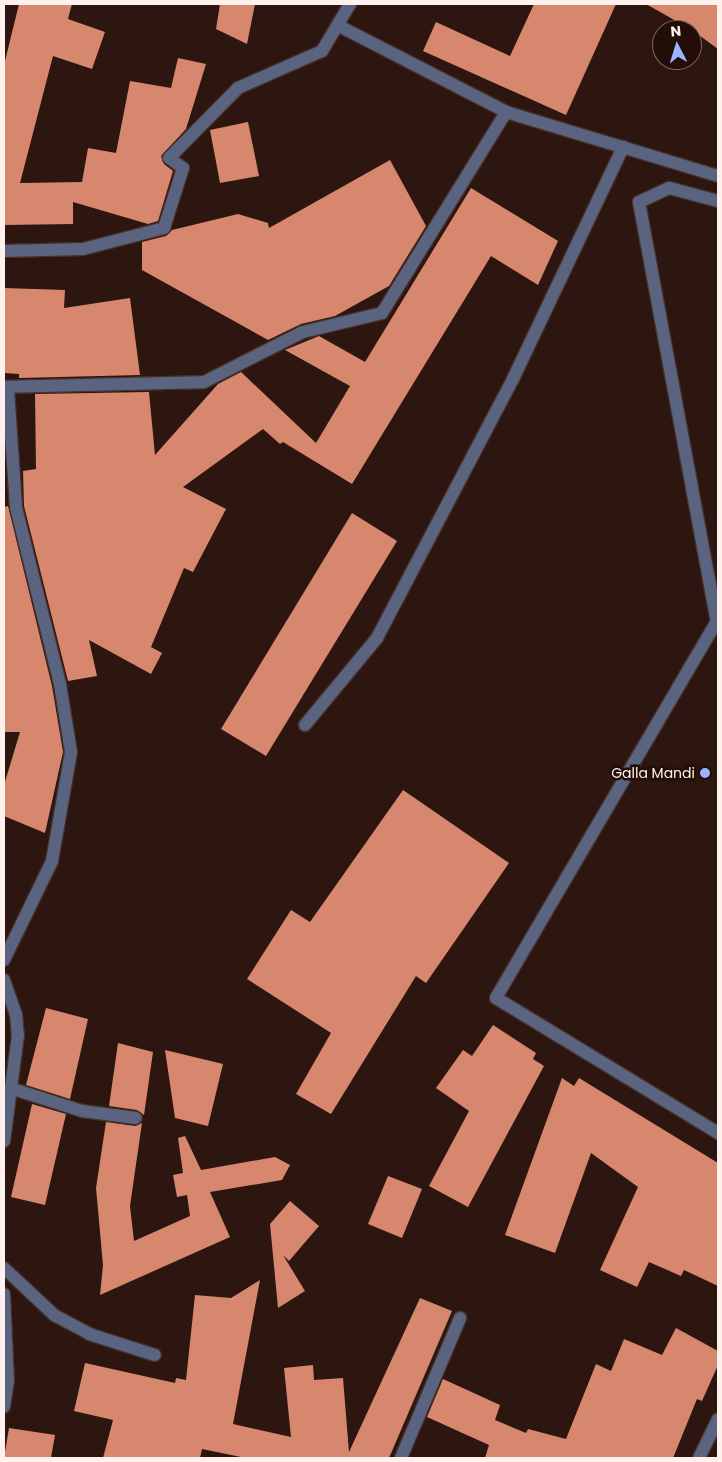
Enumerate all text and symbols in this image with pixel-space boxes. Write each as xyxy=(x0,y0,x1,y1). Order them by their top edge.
north arrow xyxy=(652,20,702,70)
text: N xyxy=(670,21,682,41)
place label: Galla Mandi xyxy=(611,765,695,781)
marker: Galla Mandi xyxy=(699,767,711,779)

